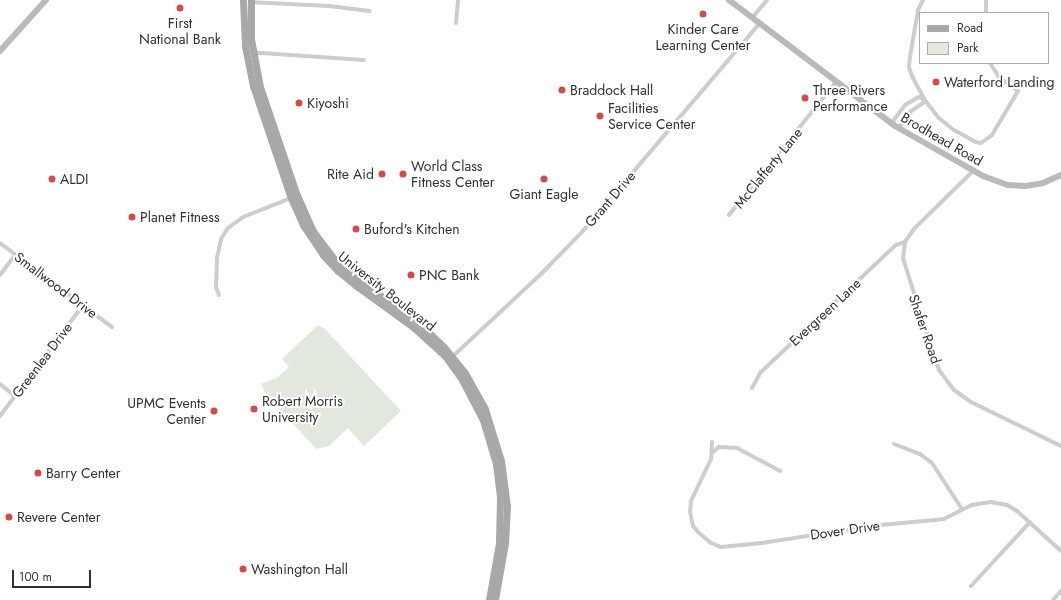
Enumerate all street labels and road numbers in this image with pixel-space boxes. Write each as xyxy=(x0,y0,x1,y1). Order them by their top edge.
street label: Brodhead Road xyxy=(898,109,986,169)
street label: McClafferty Lane xyxy=(730,124,806,212)
street label: Grant Drive xyxy=(581,168,639,230)
street label: Smallwood Drive xyxy=(11,248,101,322)
street label: University Boulevard xyxy=(335,248,439,334)
street label: Evergreen Lane xyxy=(786,275,864,349)
street label: Shafer Road xyxy=(905,292,945,366)
street label: Greenlea Drive xyxy=(8,319,76,401)
street label: Dover Drive xyxy=(809,517,881,543)

